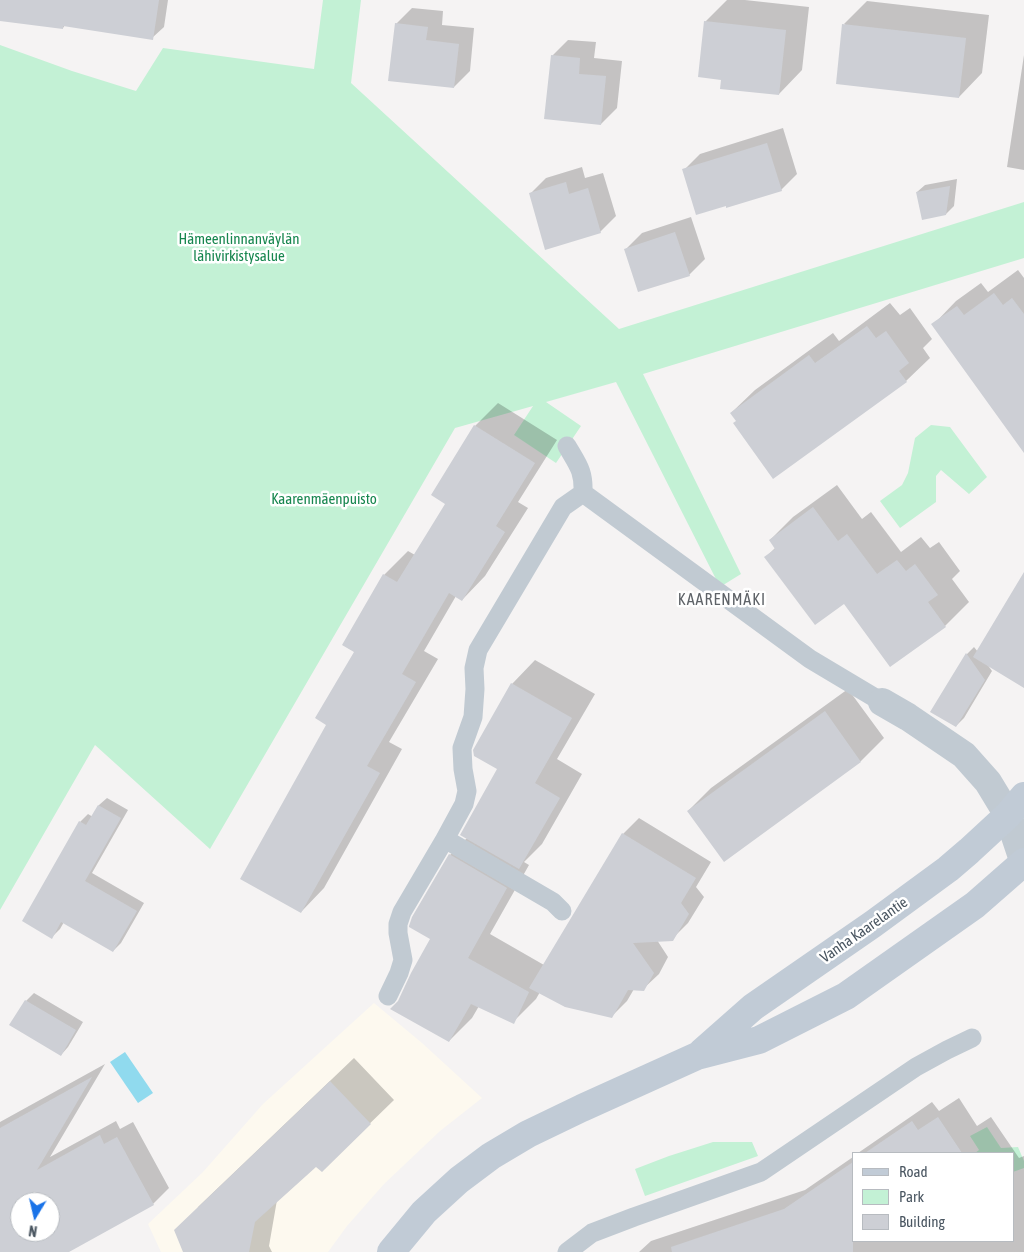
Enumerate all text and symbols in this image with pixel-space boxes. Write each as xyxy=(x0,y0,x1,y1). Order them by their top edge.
park label: Hämeenlinnanväylän lähivirkistysalue xyxy=(179,230,299,265)
park label: Kaarenmäenpuisto xyxy=(271,490,377,508)
district label: KAARENMÄKI xyxy=(677,590,767,610)
street label: Vanha Kaarelantie xyxy=(817,893,911,967)
legend xyxy=(852,1152,1014,1242)
text: Road xyxy=(899,1163,928,1180)
text: Park xyxy=(899,1188,924,1205)
north arrow xyxy=(10,1192,60,1242)
text: Building xyxy=(899,1213,945,1230)
text: N xyxy=(27,1222,38,1239)

